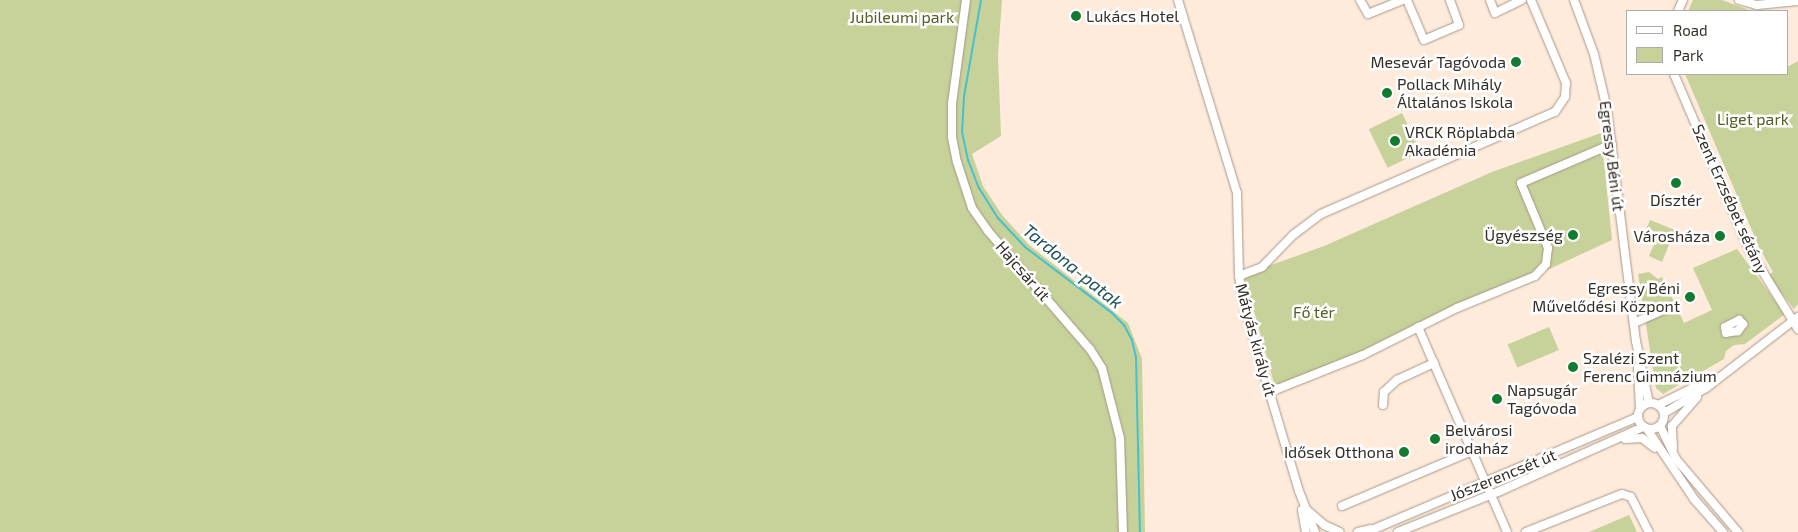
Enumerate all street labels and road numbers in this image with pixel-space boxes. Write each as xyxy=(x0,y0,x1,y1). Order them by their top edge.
street label: Egressy Béni út xyxy=(1596,100,1628,212)
street label: Szent Erzsébet sétány xyxy=(1688,121,1772,277)
street label: Hajcsár út xyxy=(992,237,1054,305)
street label: Mátyás király út xyxy=(1232,281,1280,399)
street label: Jószerencsét út xyxy=(1447,445,1559,505)

